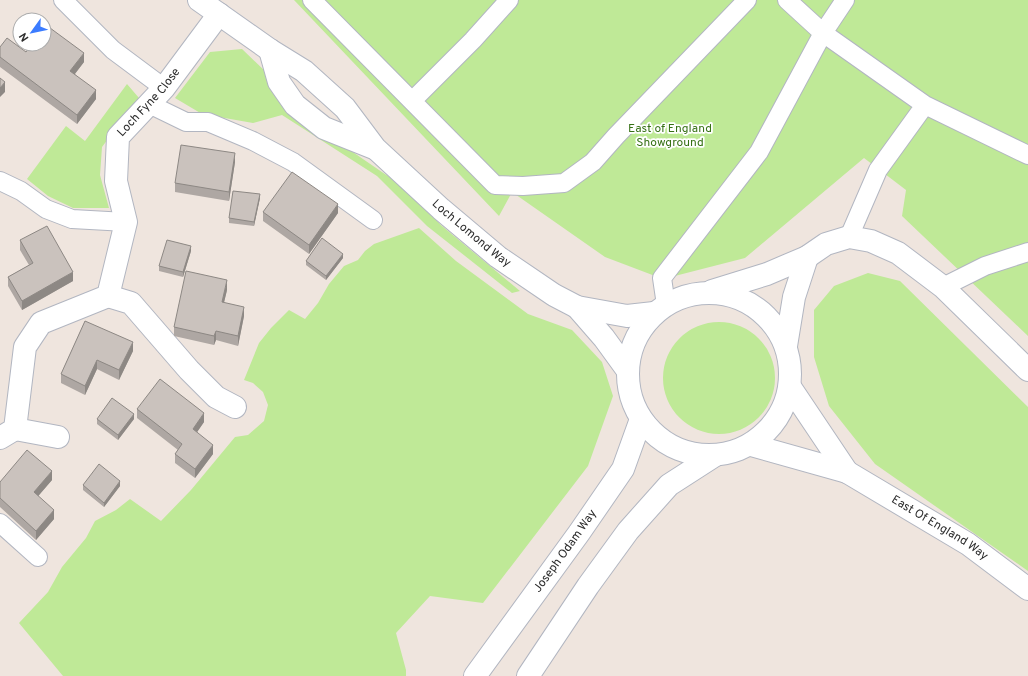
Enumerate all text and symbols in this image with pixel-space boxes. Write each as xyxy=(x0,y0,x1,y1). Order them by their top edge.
north arrow xyxy=(12,12,52,52)
text: N xyxy=(16,30,32,44)
street label: Loch Fyne Close xyxy=(114,65,184,140)
park label: East of England Showground xyxy=(628,121,712,151)
street label: Loch Lomond Way xyxy=(428,196,514,271)
street label: East Of England Way xyxy=(888,492,991,564)
street label: Joseph Odam Way xyxy=(530,507,601,596)

